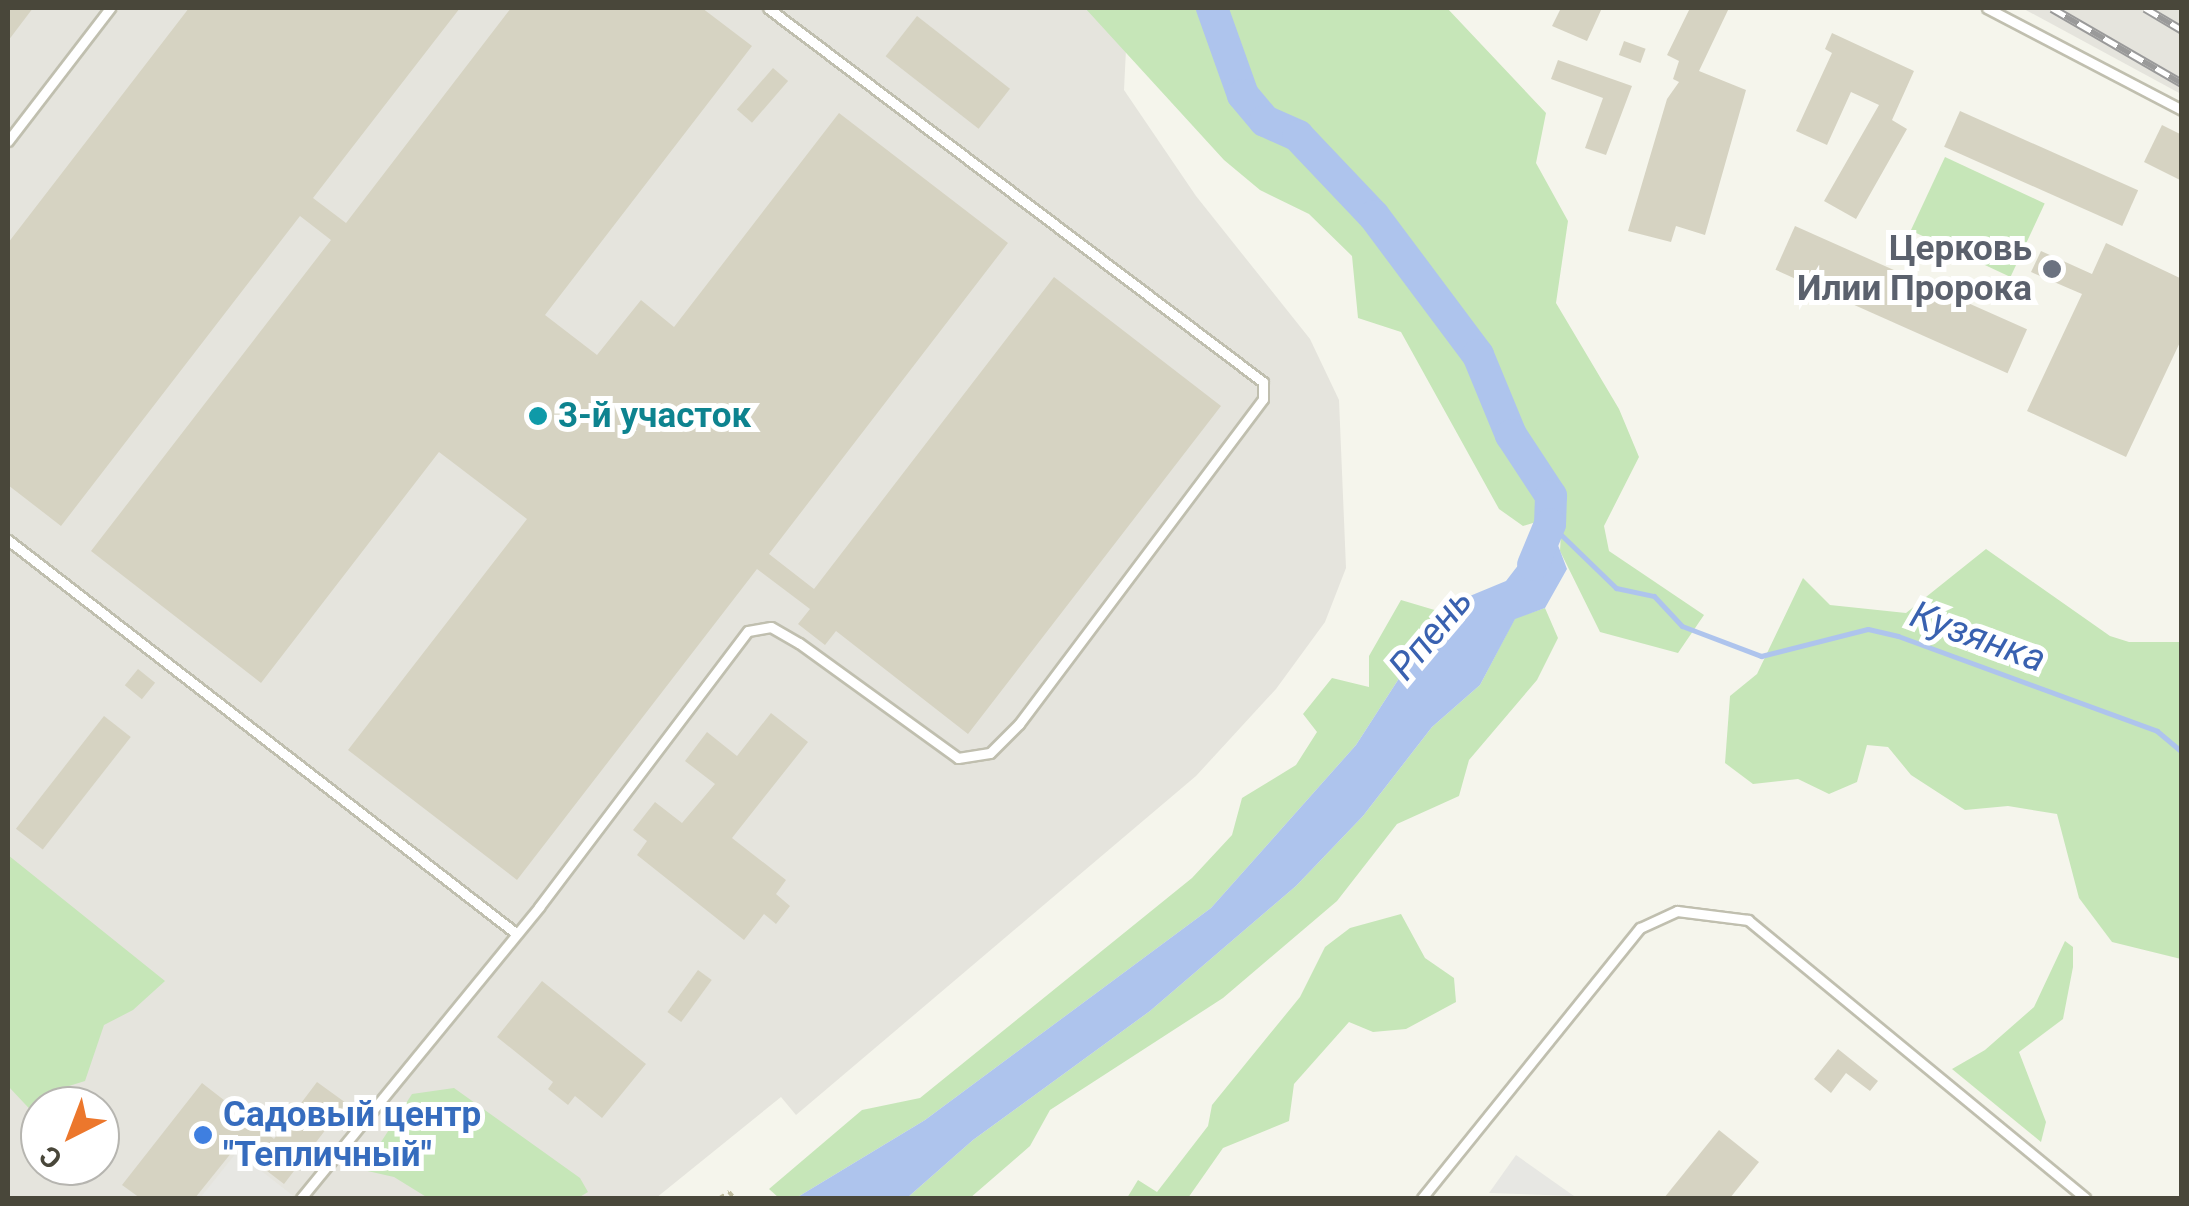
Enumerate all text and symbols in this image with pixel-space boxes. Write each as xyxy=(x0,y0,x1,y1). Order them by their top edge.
place label: Церковь Илии Пророка xyxy=(1797,228,2032,310)
marker: Церковь Илии Пророка xyxy=(2041,258,2063,280)
place label: 3-й участок xyxy=(558,395,751,437)
marker: 3-й участок xyxy=(527,405,549,427)
water label: Рпень xyxy=(1380,579,1482,689)
water label: Кузянка xyxy=(1904,592,2052,682)
north arrow xyxy=(20,1086,120,1186)
place label: Садовый центр "Тепличный" xyxy=(223,1094,481,1176)
marker: Садовый центр "Тепличный" xyxy=(192,1124,214,1146)
text: С xyxy=(33,1139,69,1176)

